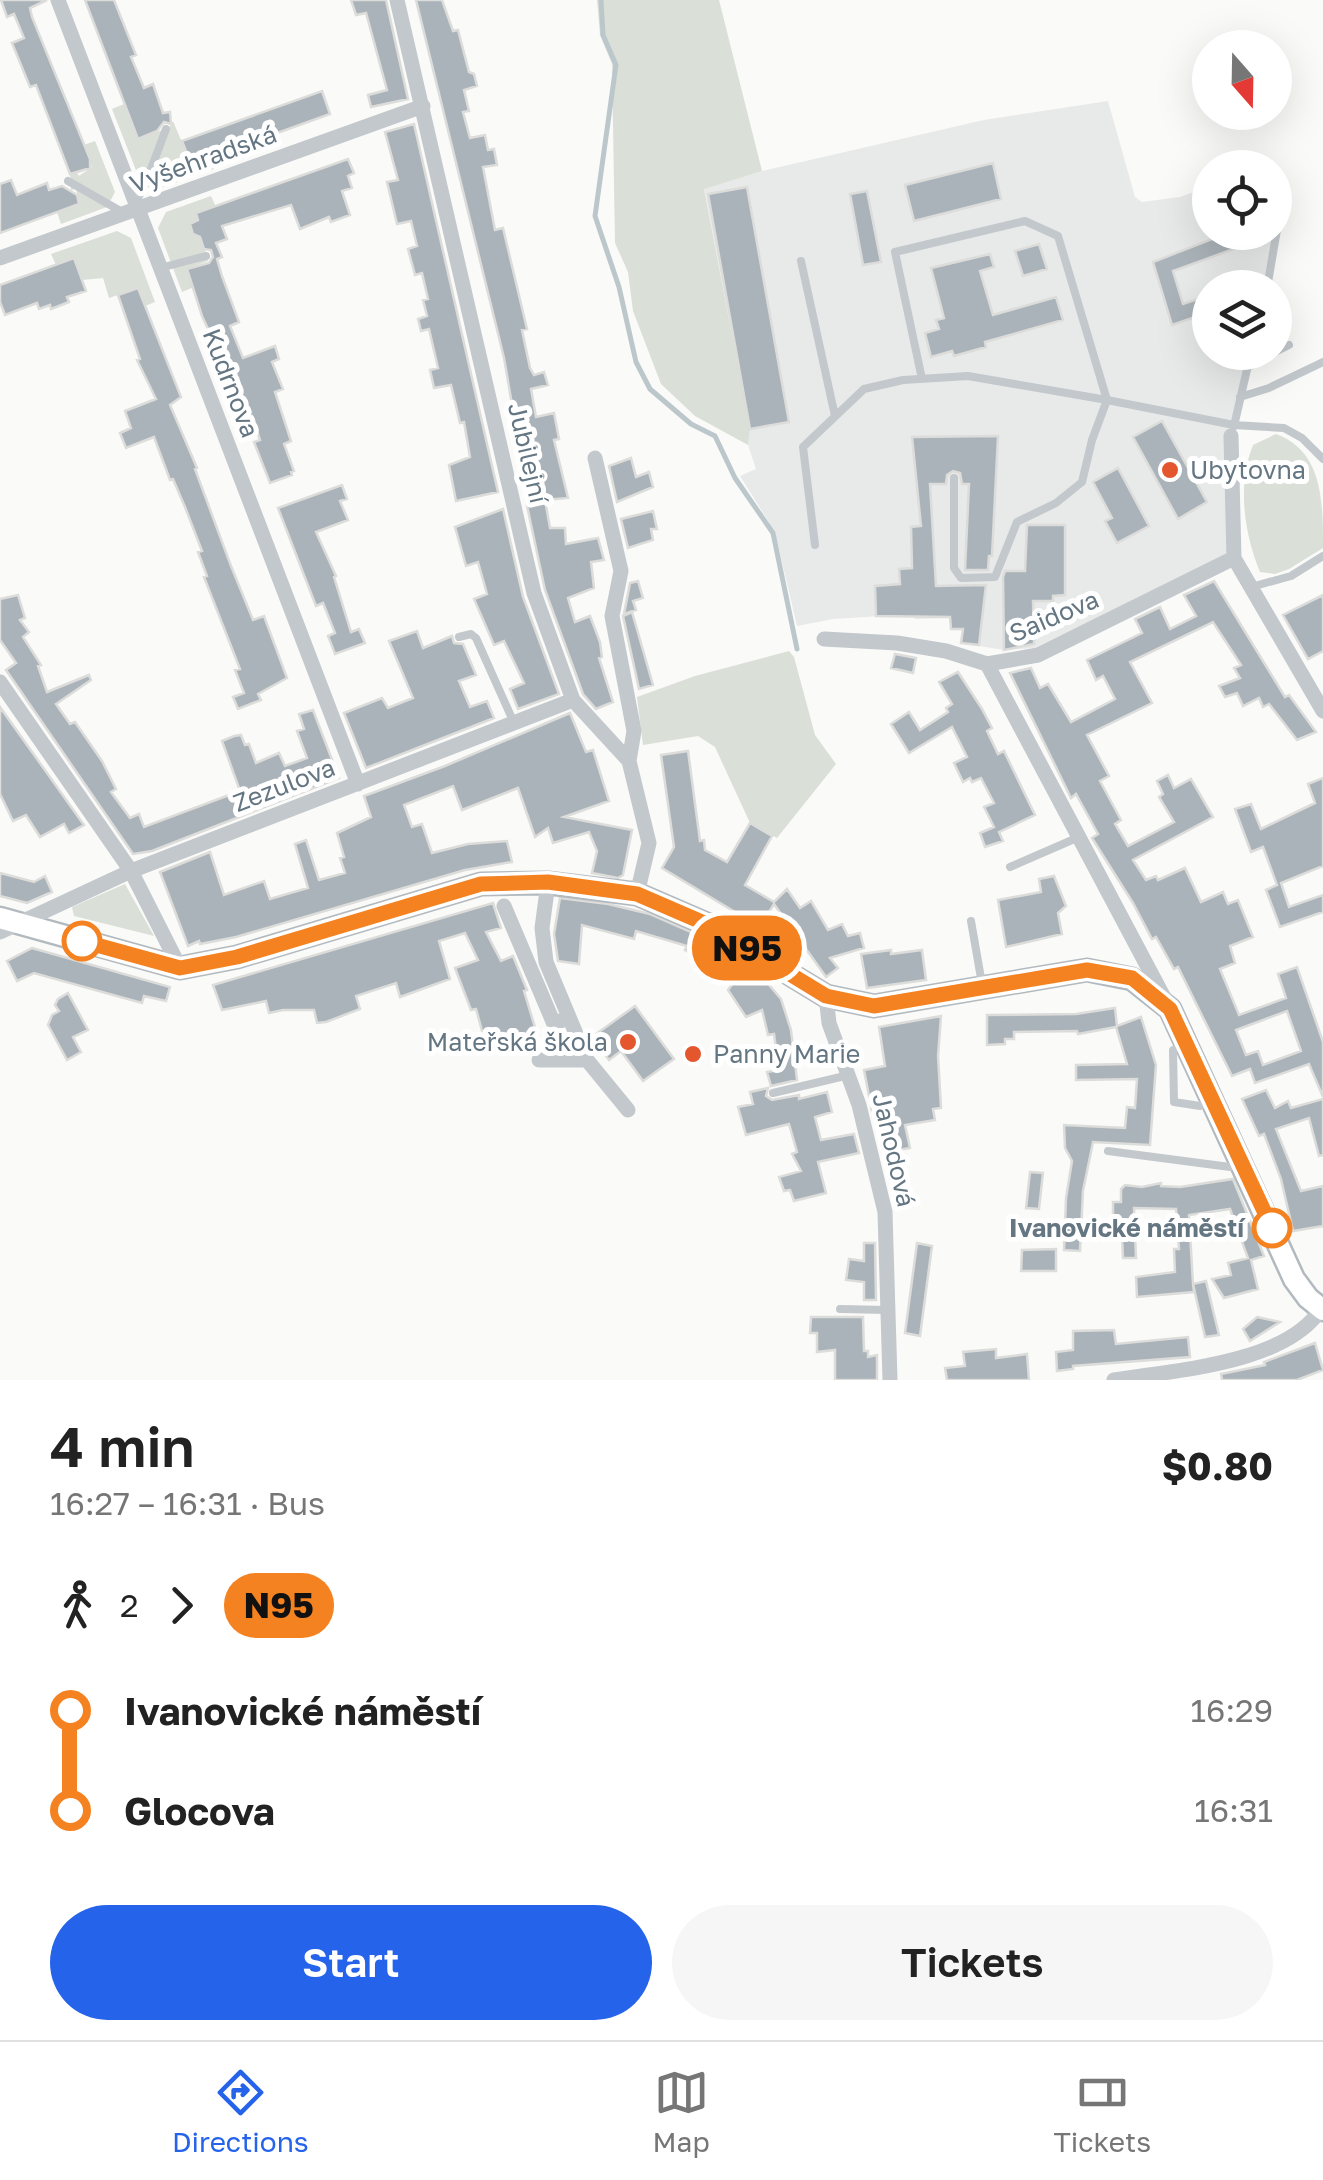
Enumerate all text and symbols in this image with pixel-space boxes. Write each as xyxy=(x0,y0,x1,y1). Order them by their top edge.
north arrow xyxy=(1192,30,1292,130)
map controls xyxy=(1192,30,1292,370)
street label: Vyšehradská xyxy=(125,118,281,199)
button: locate xyxy=(1192,150,1292,250)
button: layers xyxy=(1192,270,1292,370)
street label: Kudrnova xyxy=(197,324,266,442)
street label: Jubilejní xyxy=(502,400,555,507)
place label: Ubytovna xyxy=(1190,454,1306,485)
marker: Ubytovna xyxy=(1159,459,1181,481)
street label: Saidova xyxy=(1004,583,1103,648)
street label: Zezulova xyxy=(229,751,339,818)
line badge: N95 xyxy=(690,916,804,980)
unlabelled marker xyxy=(63,922,101,960)
text: N95 xyxy=(712,927,782,969)
place label: Mateřská škola xyxy=(427,1026,608,1057)
marker: Mateřská škola xyxy=(617,1031,639,1053)
place label: Panny Marie xyxy=(713,1038,860,1069)
marker: Panny Marie xyxy=(682,1043,704,1065)
street label: Jahodová xyxy=(866,1090,923,1210)
marker: Ivanovické náměstí xyxy=(1253,1209,1291,1247)
place label: Ivanovické náměstí xyxy=(1009,1212,1246,1243)
text: 4 min xyxy=(50,1413,195,1479)
text: $0.80 xyxy=(1162,1443,1273,1488)
text: 16:27 – 16:31 · Bus xyxy=(50,1484,325,1522)
icon: walk xyxy=(50,1578,105,1633)
icon: forward xyxy=(154,1578,209,1633)
text: N95 xyxy=(244,1584,314,1626)
text: 2 xyxy=(120,1586,139,1624)
text: Ivanovické náměstí xyxy=(124,1688,481,1733)
text: 16:29 xyxy=(1191,1691,1273,1729)
text: Glocova xyxy=(124,1788,275,1833)
text: 16:31 xyxy=(1194,1791,1273,1829)
button: Start xyxy=(50,1905,652,2020)
button: Tickets xyxy=(672,1905,1273,2020)
tab: Directions xyxy=(172,2065,309,2158)
tab: Map xyxy=(653,2065,710,2158)
tab: Tickets xyxy=(1053,2065,1151,2158)

